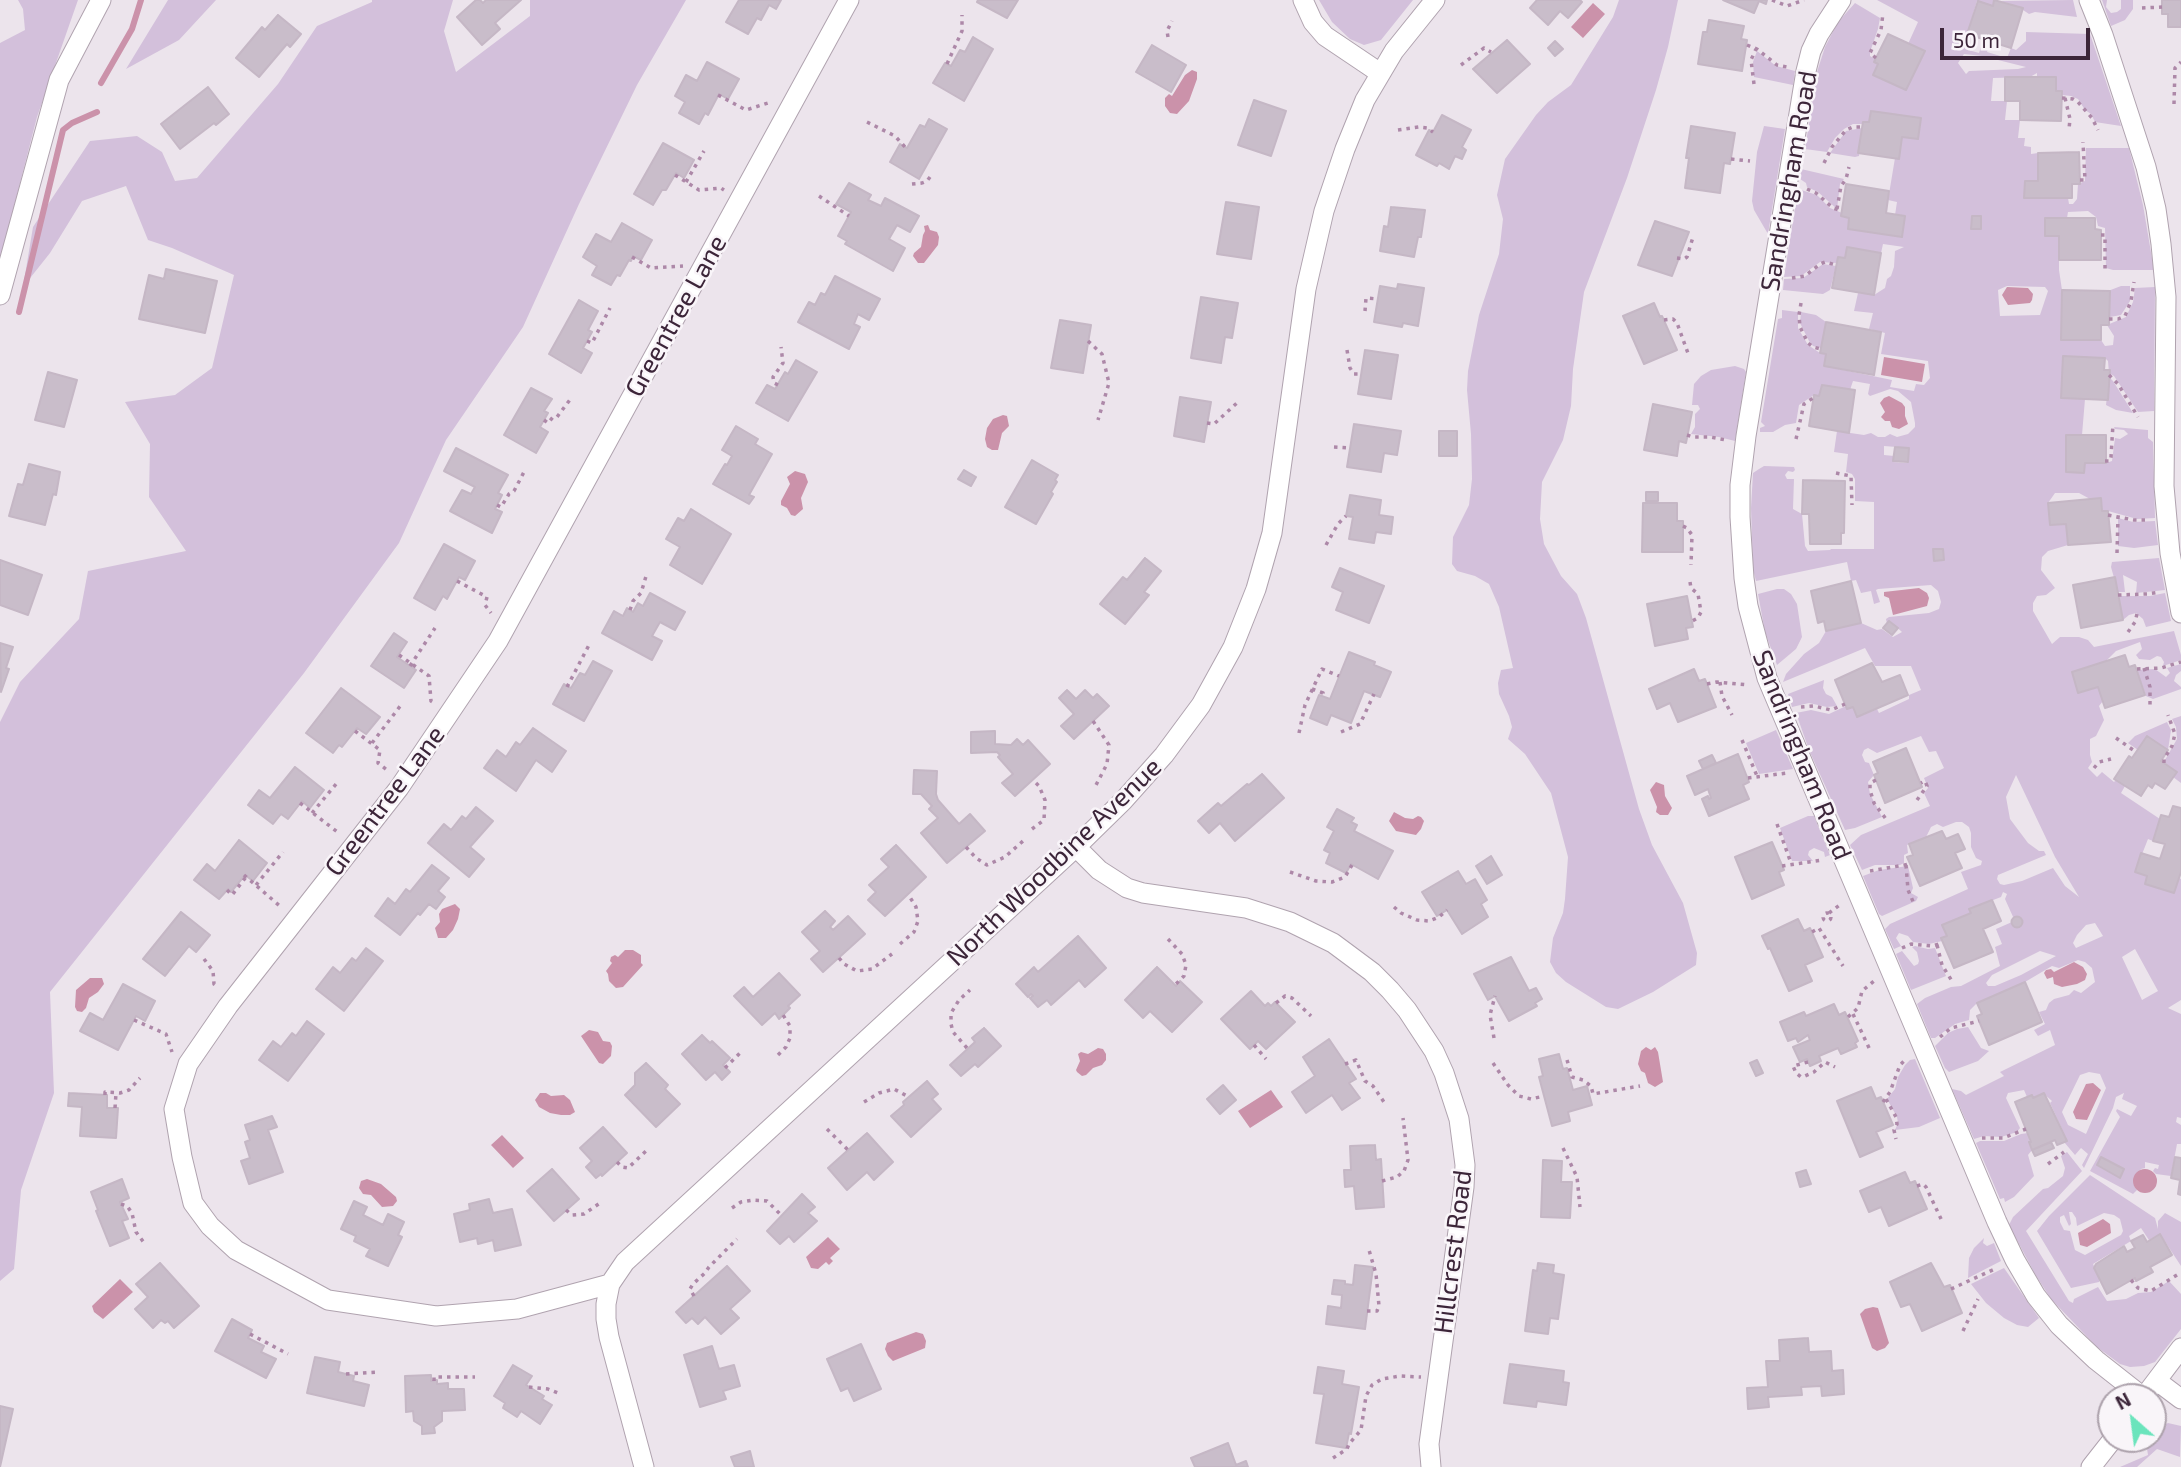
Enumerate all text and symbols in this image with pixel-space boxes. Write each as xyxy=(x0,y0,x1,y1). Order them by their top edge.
scale bar xyxy=(1943,14,2094,58)
text: 50 m xyxy=(1953,27,2000,52)
street label: Sandringham Road xyxy=(1754,68,1824,294)
street label: Greentree Lane xyxy=(619,230,733,402)
street label: Sandringham Road xyxy=(1746,646,1858,864)
street label: Greentree Lane xyxy=(318,720,452,882)
street label: North Woodbine Avenue xyxy=(940,751,1168,973)
street label: Hillcrest Road xyxy=(1427,1168,1479,1336)
north arrow xyxy=(2097,1383,2167,1453)
text: N xyxy=(2111,1387,2134,1414)

